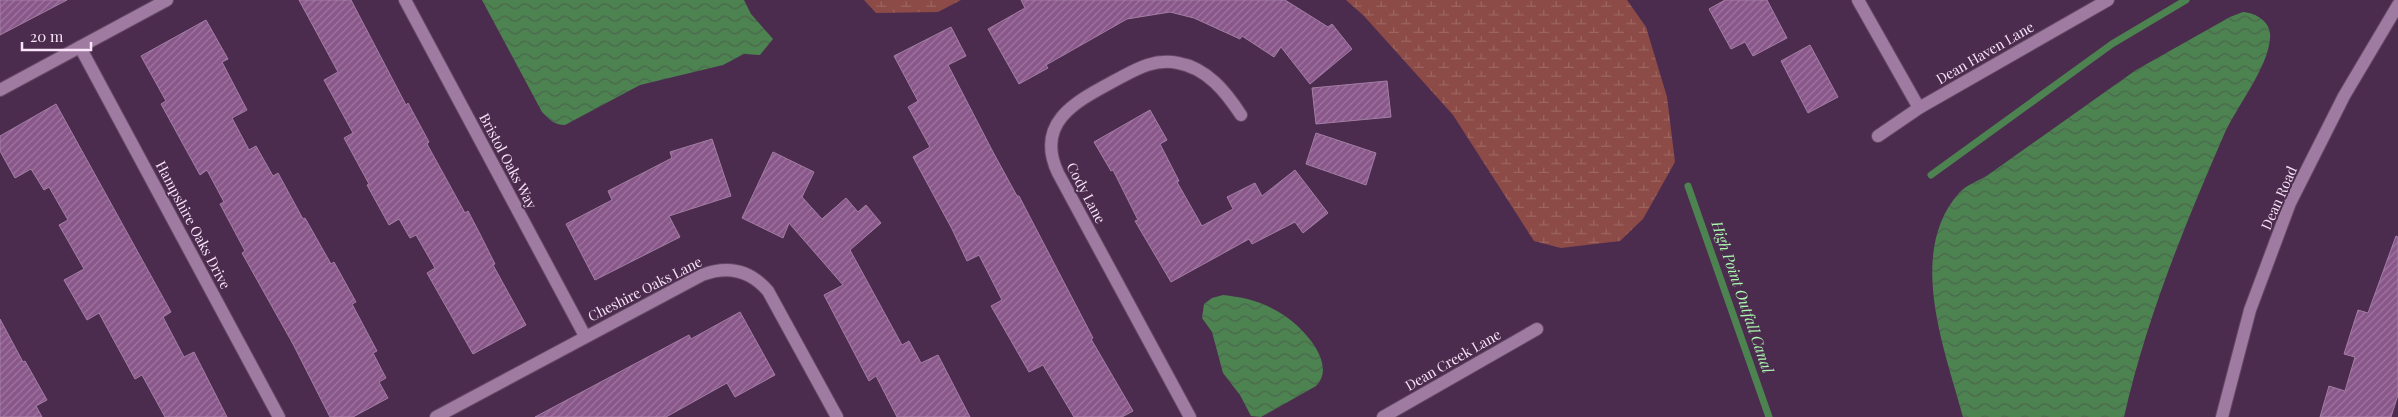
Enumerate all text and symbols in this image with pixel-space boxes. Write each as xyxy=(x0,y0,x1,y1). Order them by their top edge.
street label: Dean Haven Lane xyxy=(1932,17,2037,88)
scale bar xyxy=(22,20,91,52)
text: 20 m xyxy=(30,26,64,46)
street label: Bristol Oaks Way xyxy=(475,110,542,212)
street label: Hampshire Oaks Drive xyxy=(152,158,235,292)
street label: Cody Lane xyxy=(1062,159,1110,226)
street label: Dean Road xyxy=(2256,163,2301,233)
water label: High Point Outfall Canal xyxy=(1707,217,1779,376)
street label: Cheshire Oaks Lane xyxy=(585,252,705,326)
street label: Dean Creek Lane xyxy=(1401,324,1504,395)

